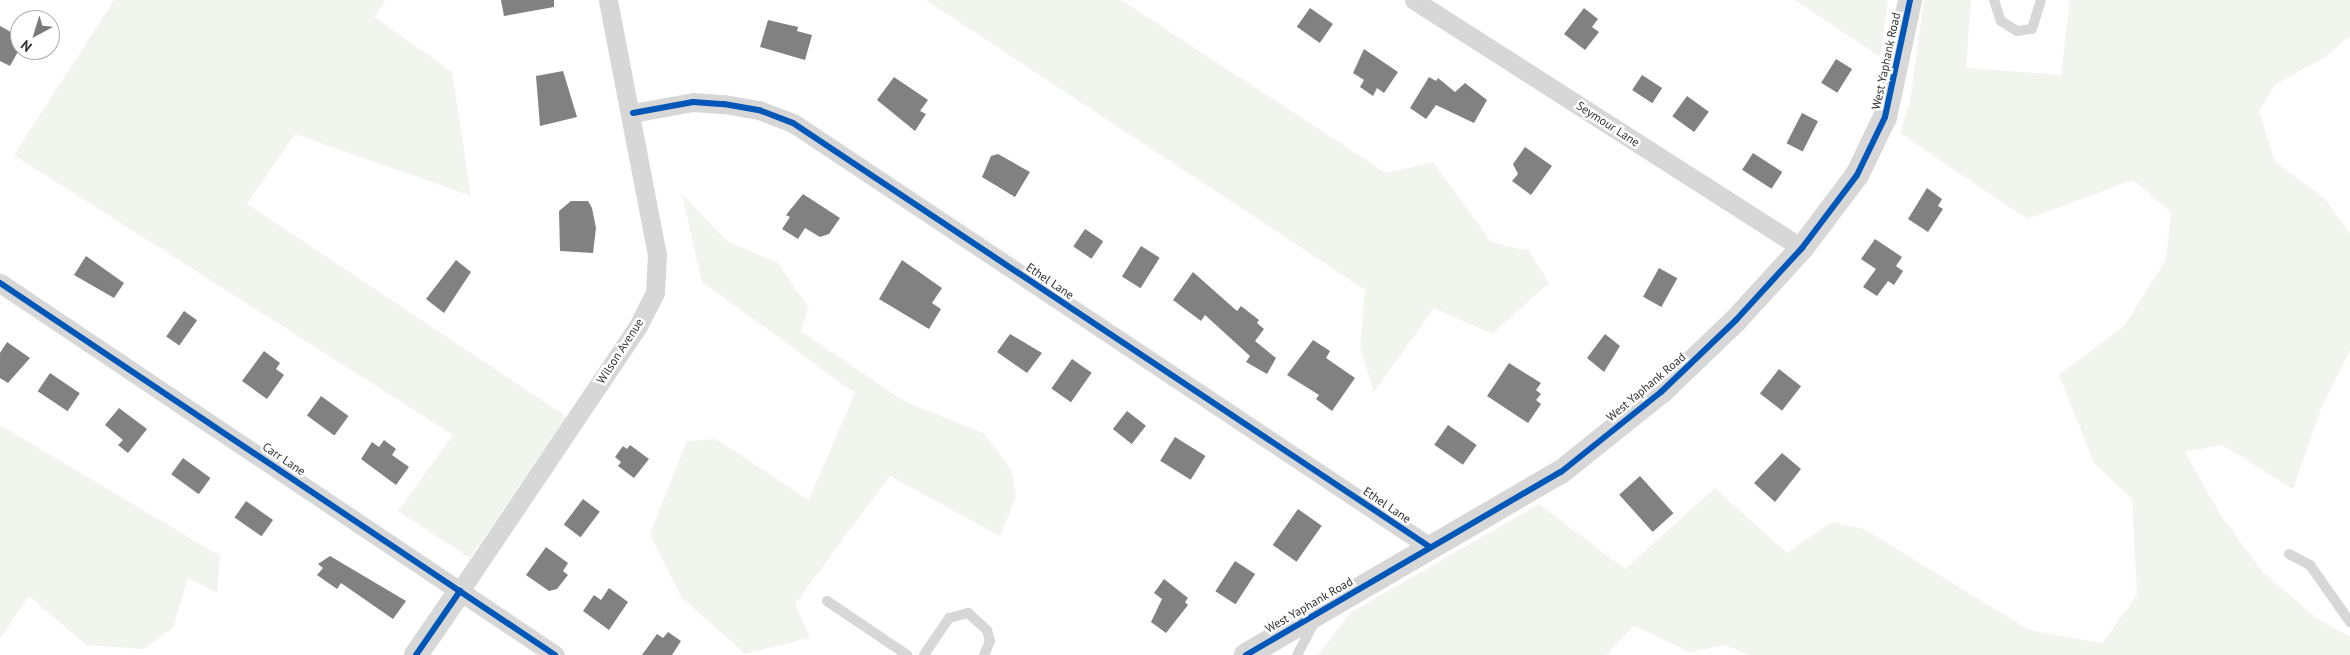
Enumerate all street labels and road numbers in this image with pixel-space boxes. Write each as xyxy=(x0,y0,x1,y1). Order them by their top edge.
street label: West Yaphank Road xyxy=(1869,11,1903,111)
street label: Seymour Lane xyxy=(1574,98,1642,150)
street label: Ethel Lane xyxy=(1023,260,1077,302)
street label: Wilson Avenue xyxy=(593,315,647,387)
street label: West Yaphank Road xyxy=(1603,349,1689,425)
street label: Carr Lane xyxy=(260,439,308,479)
street label: Ethel Lane xyxy=(1360,484,1414,526)
street label: West Yaphank Road xyxy=(1262,574,1356,636)

